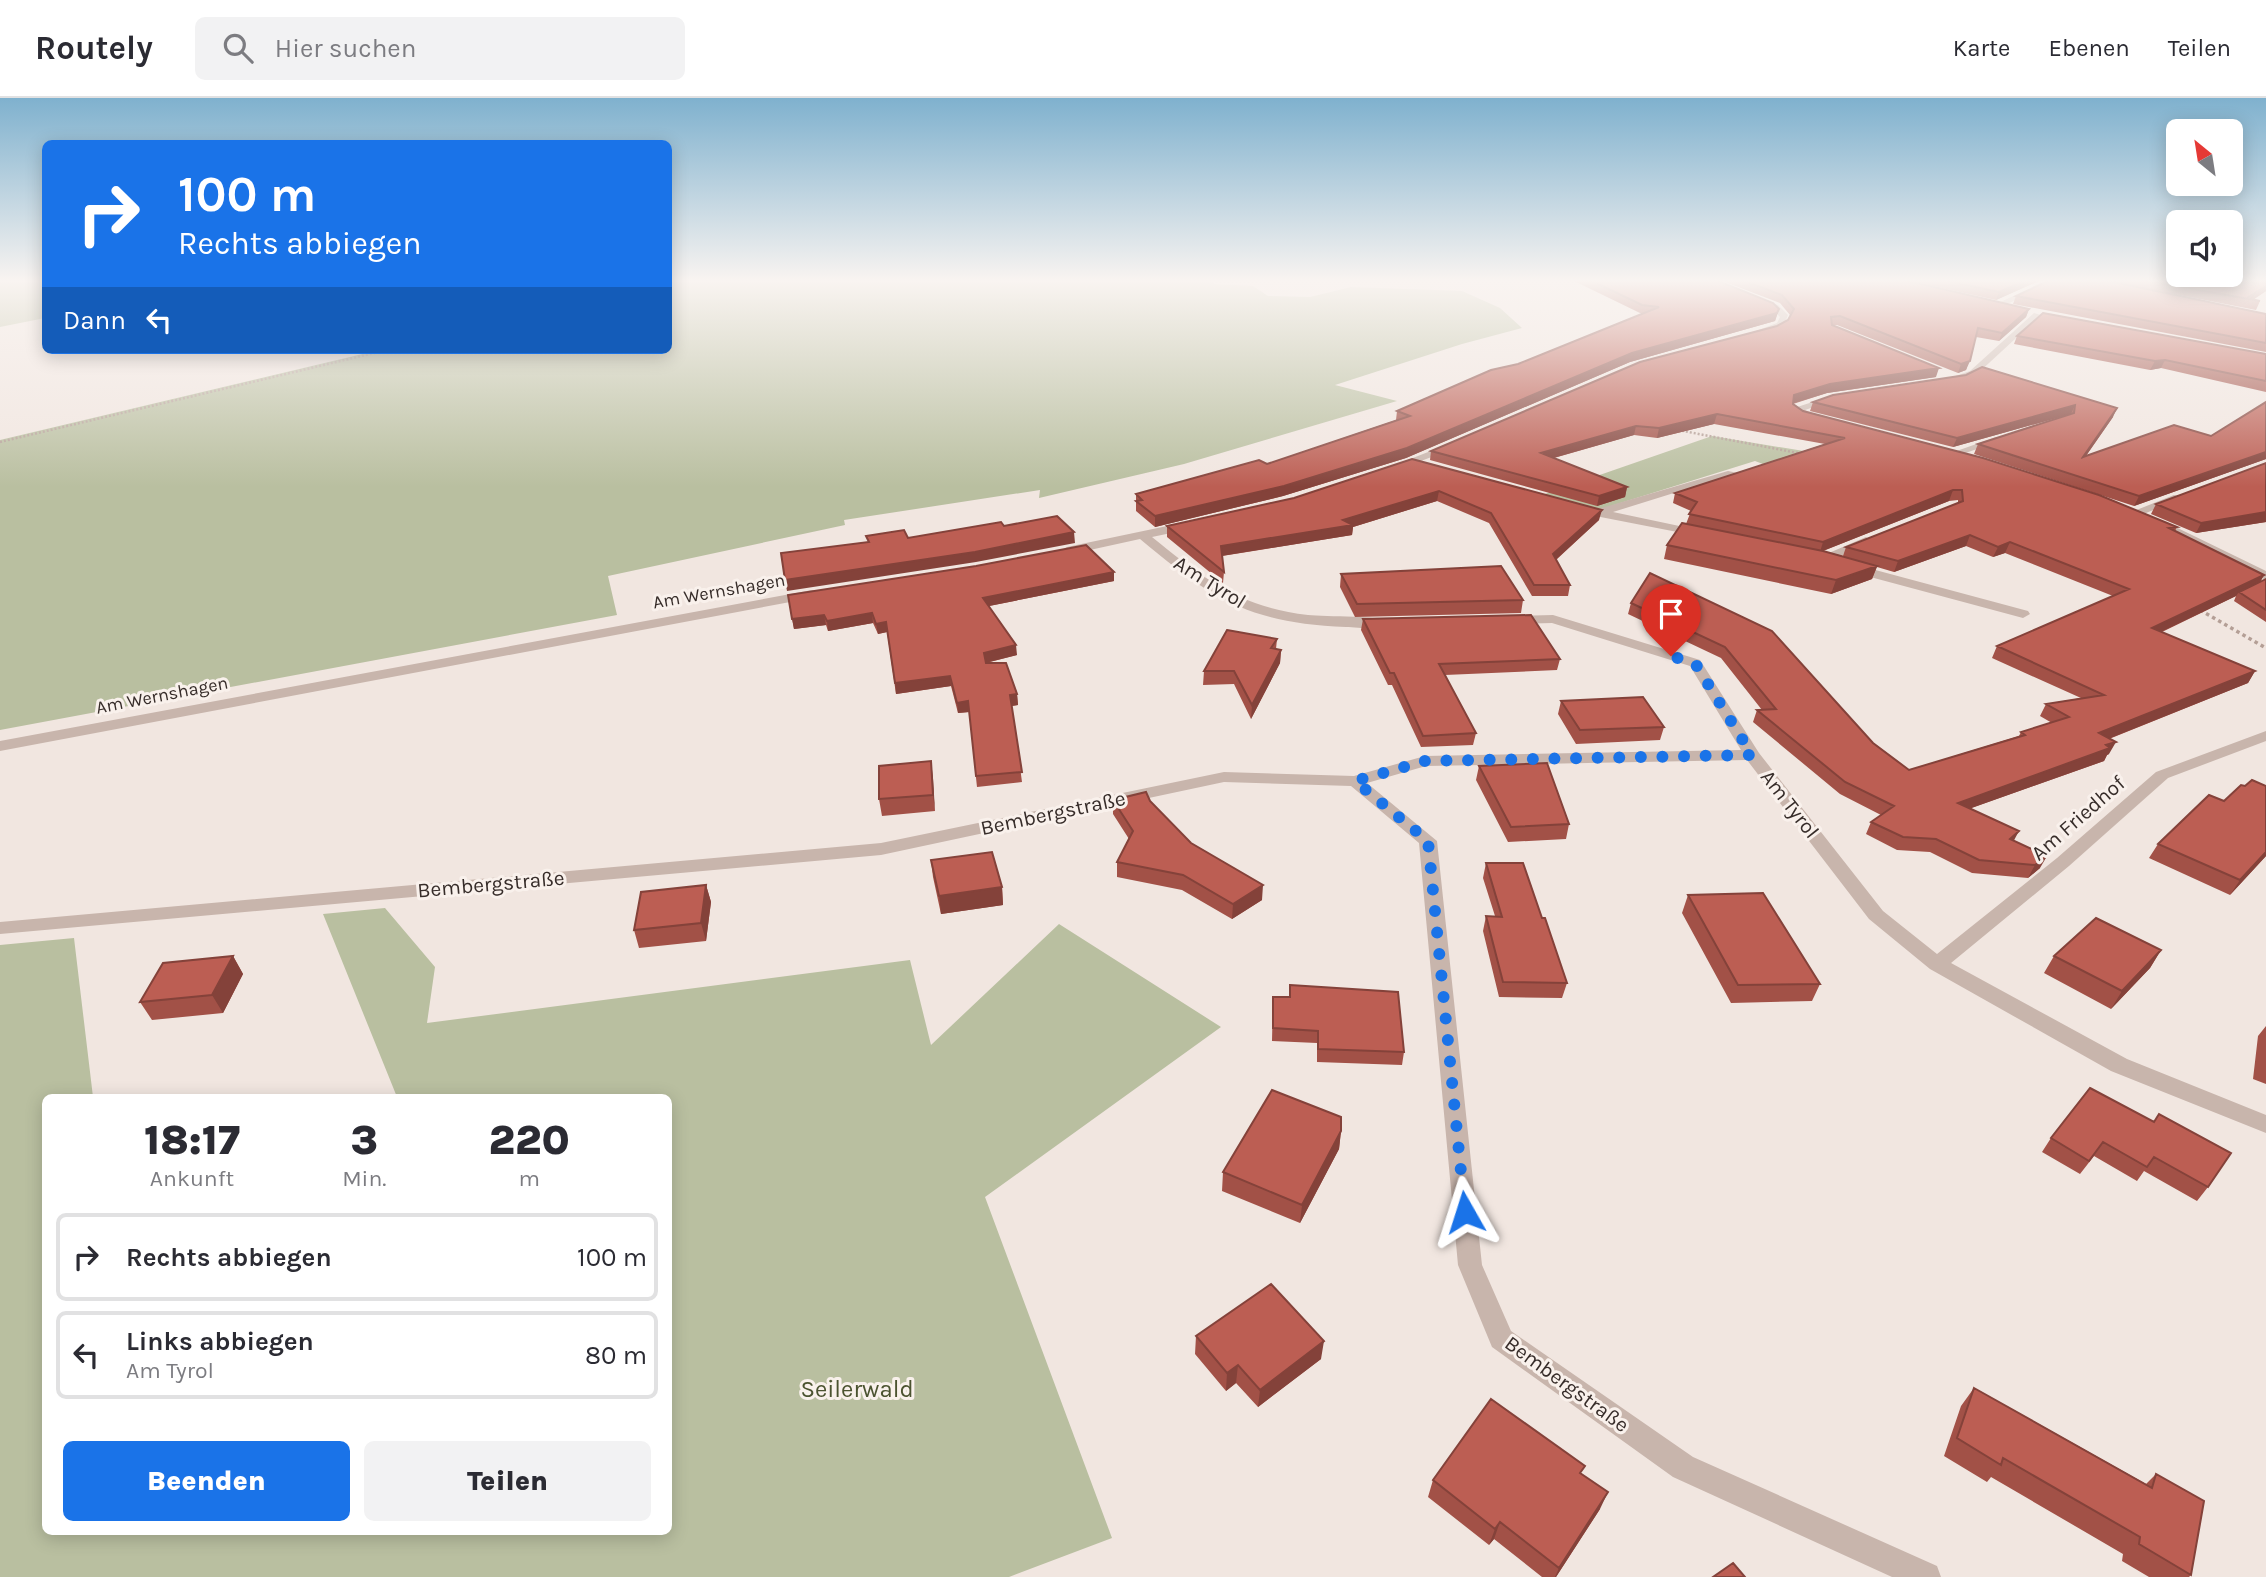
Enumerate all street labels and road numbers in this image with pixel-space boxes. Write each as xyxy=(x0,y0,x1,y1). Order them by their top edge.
street label: Am Tyrol xyxy=(1170,551,1250,613)
street label: Am Wernshagen xyxy=(651,569,787,613)
street label: Am Wernshagen xyxy=(94,671,230,719)
street label: Am Tyrol xyxy=(1756,765,1824,843)
street label: Am Friedhof xyxy=(2026,770,2130,865)
street label: Bembergstraße xyxy=(978,786,1128,840)
street label: Bembergstraße xyxy=(416,866,566,902)
street label: Bembergstraße xyxy=(1500,1331,1634,1437)

